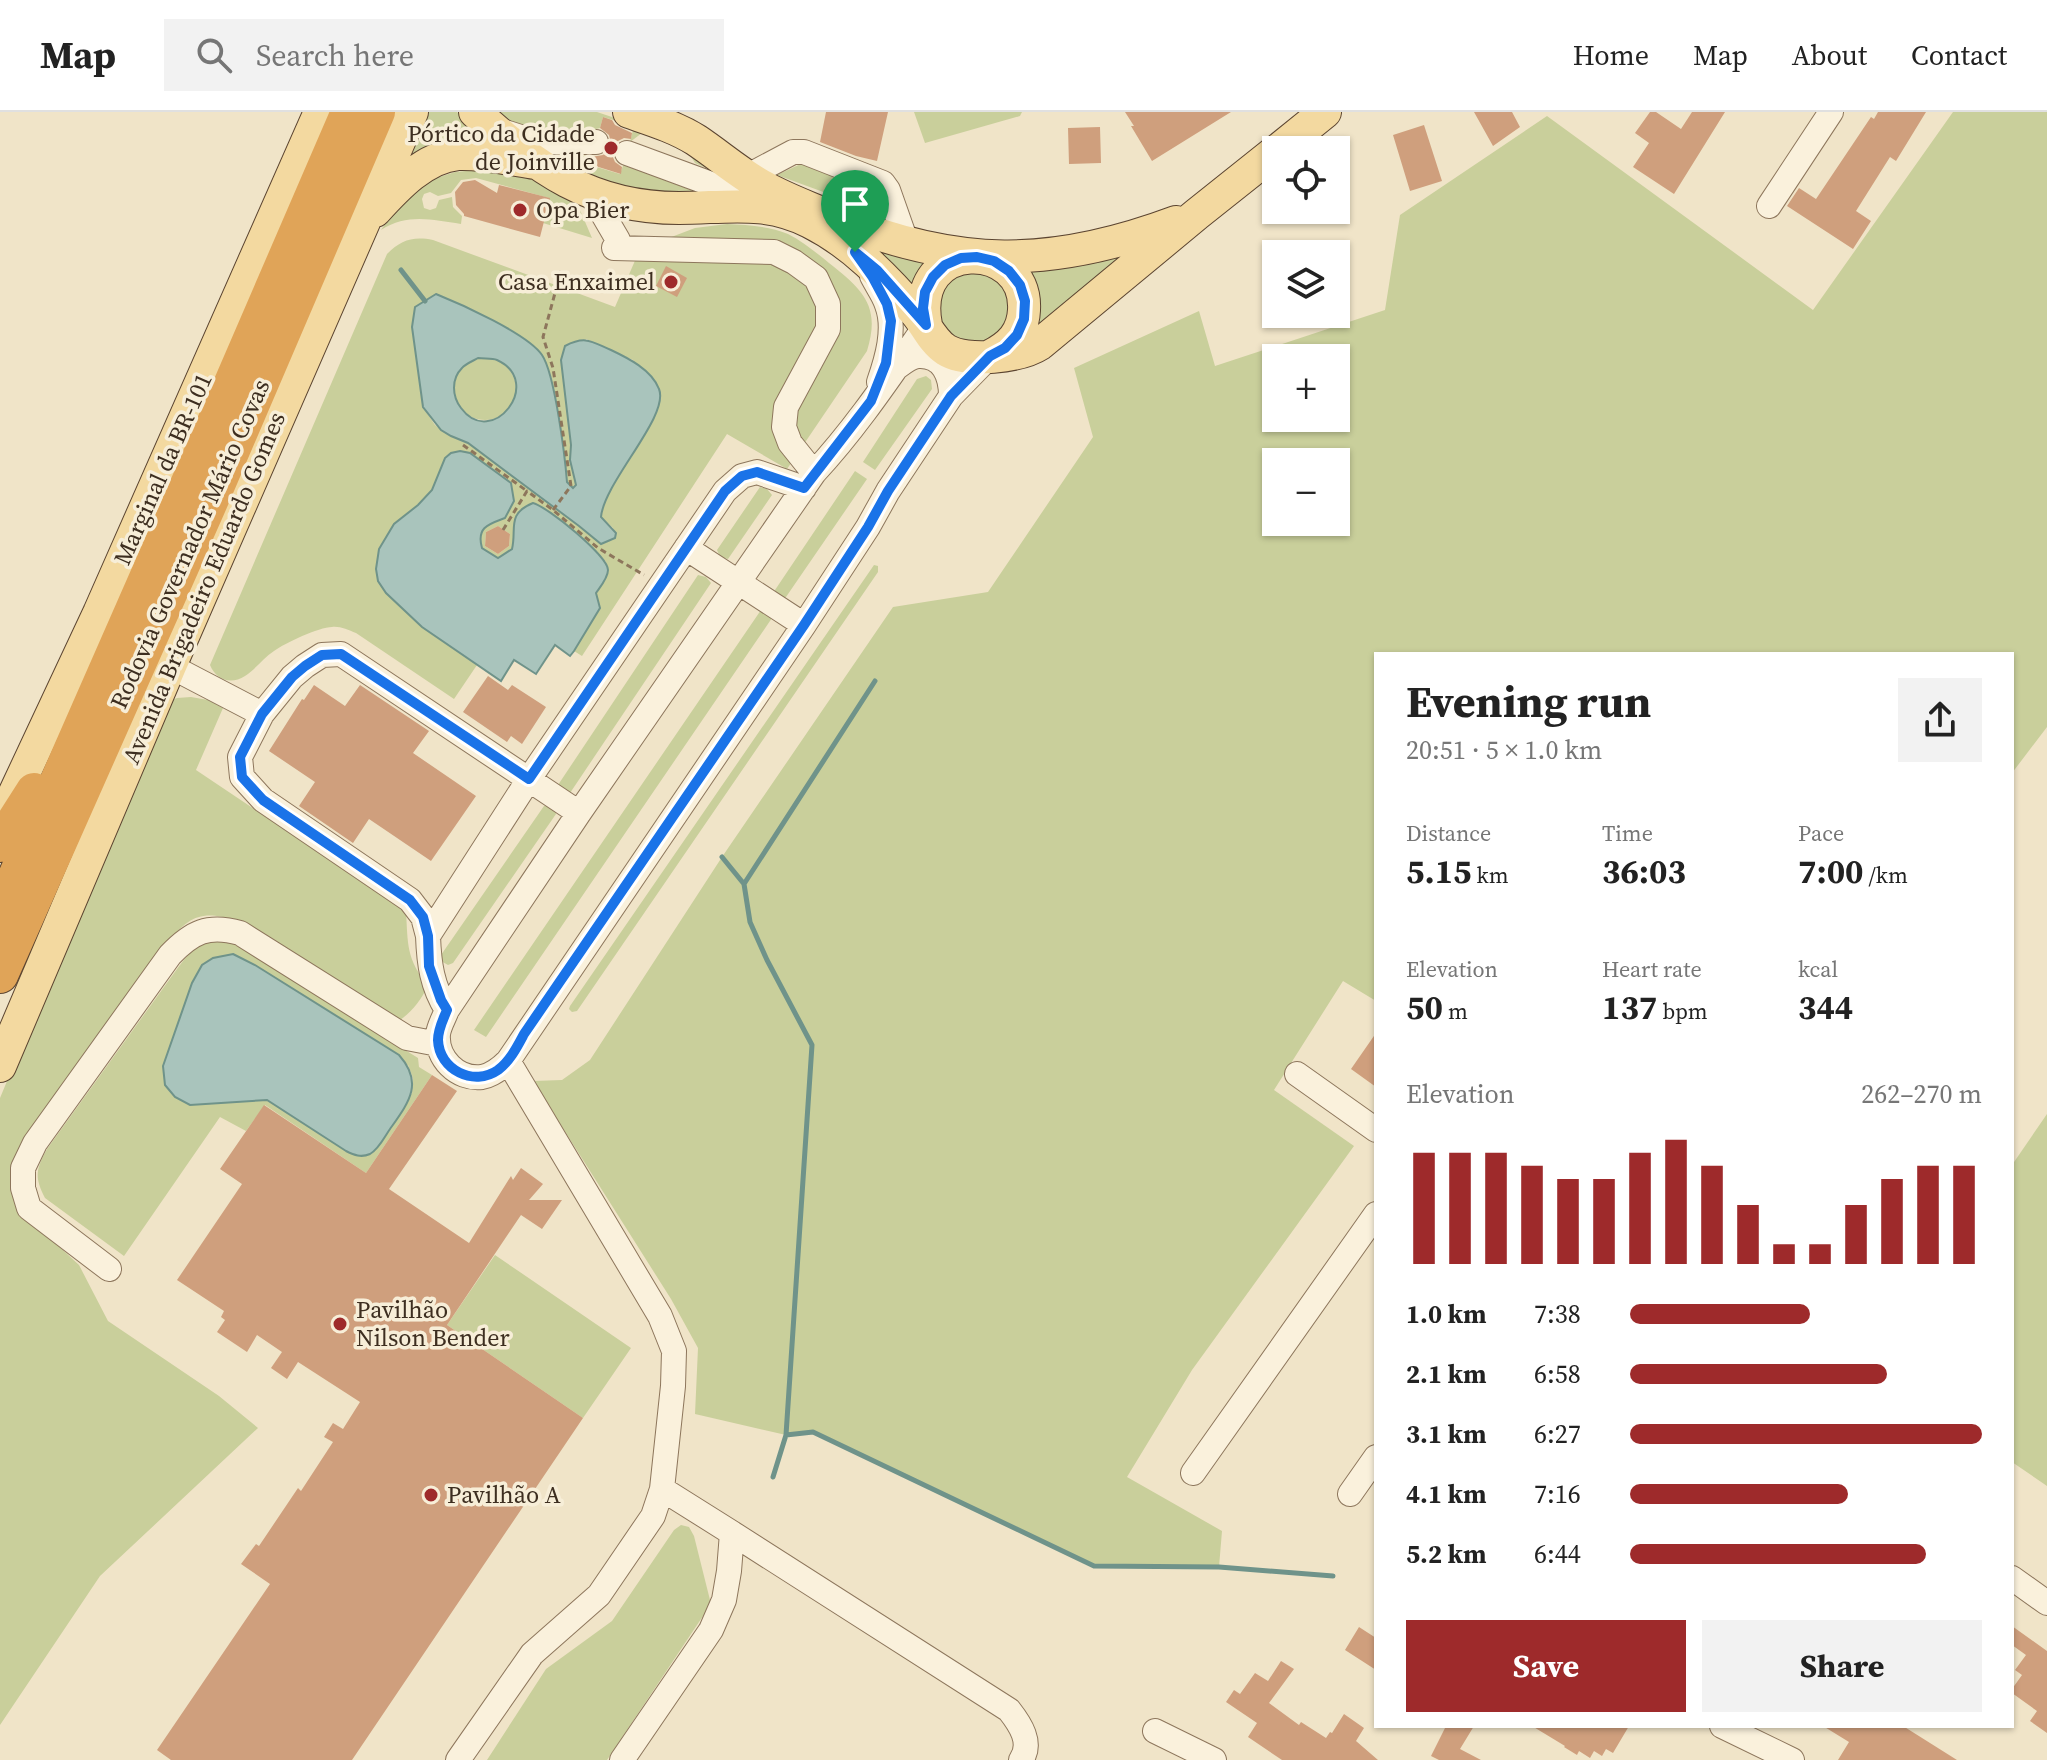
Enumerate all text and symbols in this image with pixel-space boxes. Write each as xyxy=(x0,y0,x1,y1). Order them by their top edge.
search box xyxy=(164,19,724,91)
text: Map xyxy=(40,29,116,81)
icon: search xyxy=(192,33,236,77)
text: Search here xyxy=(256,35,414,76)
text: Home xyxy=(1573,36,1649,74)
text: Map xyxy=(1693,36,1748,74)
text: About xyxy=(1792,36,1867,74)
text: Contact xyxy=(1911,36,2007,74)
place label: Pórtico da Cidade de Joinville xyxy=(407,117,595,178)
map controls xyxy=(1262,136,1350,536)
button: locate xyxy=(1262,136,1350,224)
marker: Pórtico da Cidade de Joinville xyxy=(602,139,620,157)
pin xyxy=(821,170,889,252)
icon: arrive xyxy=(833,182,877,226)
place label: Opa Bier xyxy=(536,193,629,226)
marker: Opa Bier xyxy=(511,201,529,219)
button: layers xyxy=(1262,240,1350,328)
place label: Casa Enxaimel xyxy=(498,265,655,298)
marker: Casa Enxaimel xyxy=(662,273,680,291)
button: + xyxy=(1262,344,1350,432)
street label: Marginal da BR-101 xyxy=(105,368,220,570)
street label: Rodovia Governador Mário Covas xyxy=(102,374,277,714)
street label: Avenida Brigadeiro Eduardo Gomes xyxy=(114,407,293,769)
button: − xyxy=(1262,448,1350,536)
text: Evening run xyxy=(1406,671,1651,732)
button: share xyxy=(1898,678,1982,762)
text: 20:51 · 5 × 1.0 km xyxy=(1406,732,1602,768)
text: Distance xyxy=(1406,818,1491,848)
text: Time xyxy=(1602,818,1653,848)
text: Pace xyxy=(1798,818,1844,848)
text: 5.15 xyxy=(1406,848,1471,894)
text: 36:03 xyxy=(1602,848,1686,894)
text: 7:00 xyxy=(1798,848,1863,894)
text: km xyxy=(1471,860,1508,890)
text: /km xyxy=(1863,860,1908,890)
text: Elevation xyxy=(1406,954,1498,984)
text: Heart rate xyxy=(1602,954,1702,984)
text: kcal xyxy=(1798,954,1838,984)
text: 50 xyxy=(1406,984,1443,1030)
text: 137 xyxy=(1602,984,1657,1030)
text: 344 xyxy=(1798,984,1853,1030)
text: m xyxy=(1443,996,1468,1026)
text: bpm xyxy=(1657,996,1708,1026)
text: Elevation xyxy=(1406,1076,1515,1112)
text: 262–270 m xyxy=(1861,1076,1982,1112)
place label: Pavilhão Nilson Bender xyxy=(356,1293,510,1354)
text: 1.0 km xyxy=(1406,1296,1487,1332)
text: 7:38 xyxy=(1534,1296,1581,1332)
marker: Pavilhão Nilson Bender xyxy=(331,1315,349,1333)
text: 2.1 km xyxy=(1406,1356,1487,1392)
text: 6:58 xyxy=(1534,1356,1581,1392)
text: 3.1 km xyxy=(1406,1416,1487,1452)
text: 6:27 xyxy=(1534,1416,1581,1452)
text: 4.1 km xyxy=(1406,1476,1487,1512)
text: 7:16 xyxy=(1534,1476,1581,1512)
place label: Pavilhão A xyxy=(447,1478,561,1511)
marker: Pavilhão A xyxy=(422,1486,440,1504)
text: 5.2 km xyxy=(1406,1536,1487,1572)
text: 6:44 xyxy=(1534,1536,1581,1572)
button: Save xyxy=(1406,1620,1686,1712)
button: Share xyxy=(1702,1620,1982,1712)

